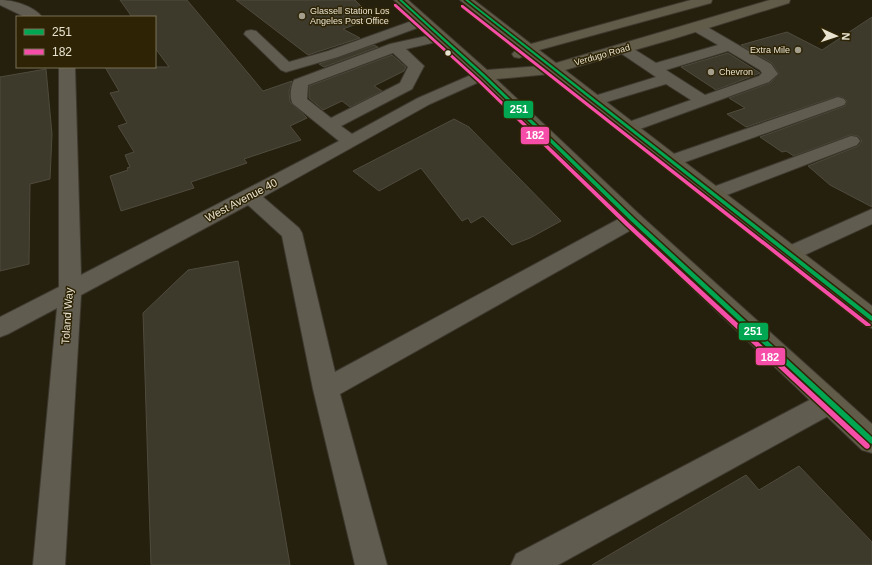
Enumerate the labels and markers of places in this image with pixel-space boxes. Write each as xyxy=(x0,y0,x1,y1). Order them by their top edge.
place label: Glassell Station Los Angeles Post Office xyxy=(310,6,390,26)
marker: Glassell Station Los Angeles Post Office xyxy=(297,11,307,21)
place label: Extra Mile xyxy=(750,45,790,55)
marker: Extra Mile xyxy=(793,45,803,55)
unlabelled marker xyxy=(443,48,453,58)
marker: Chevron xyxy=(706,67,716,77)
place label: Chevron xyxy=(719,67,753,77)

